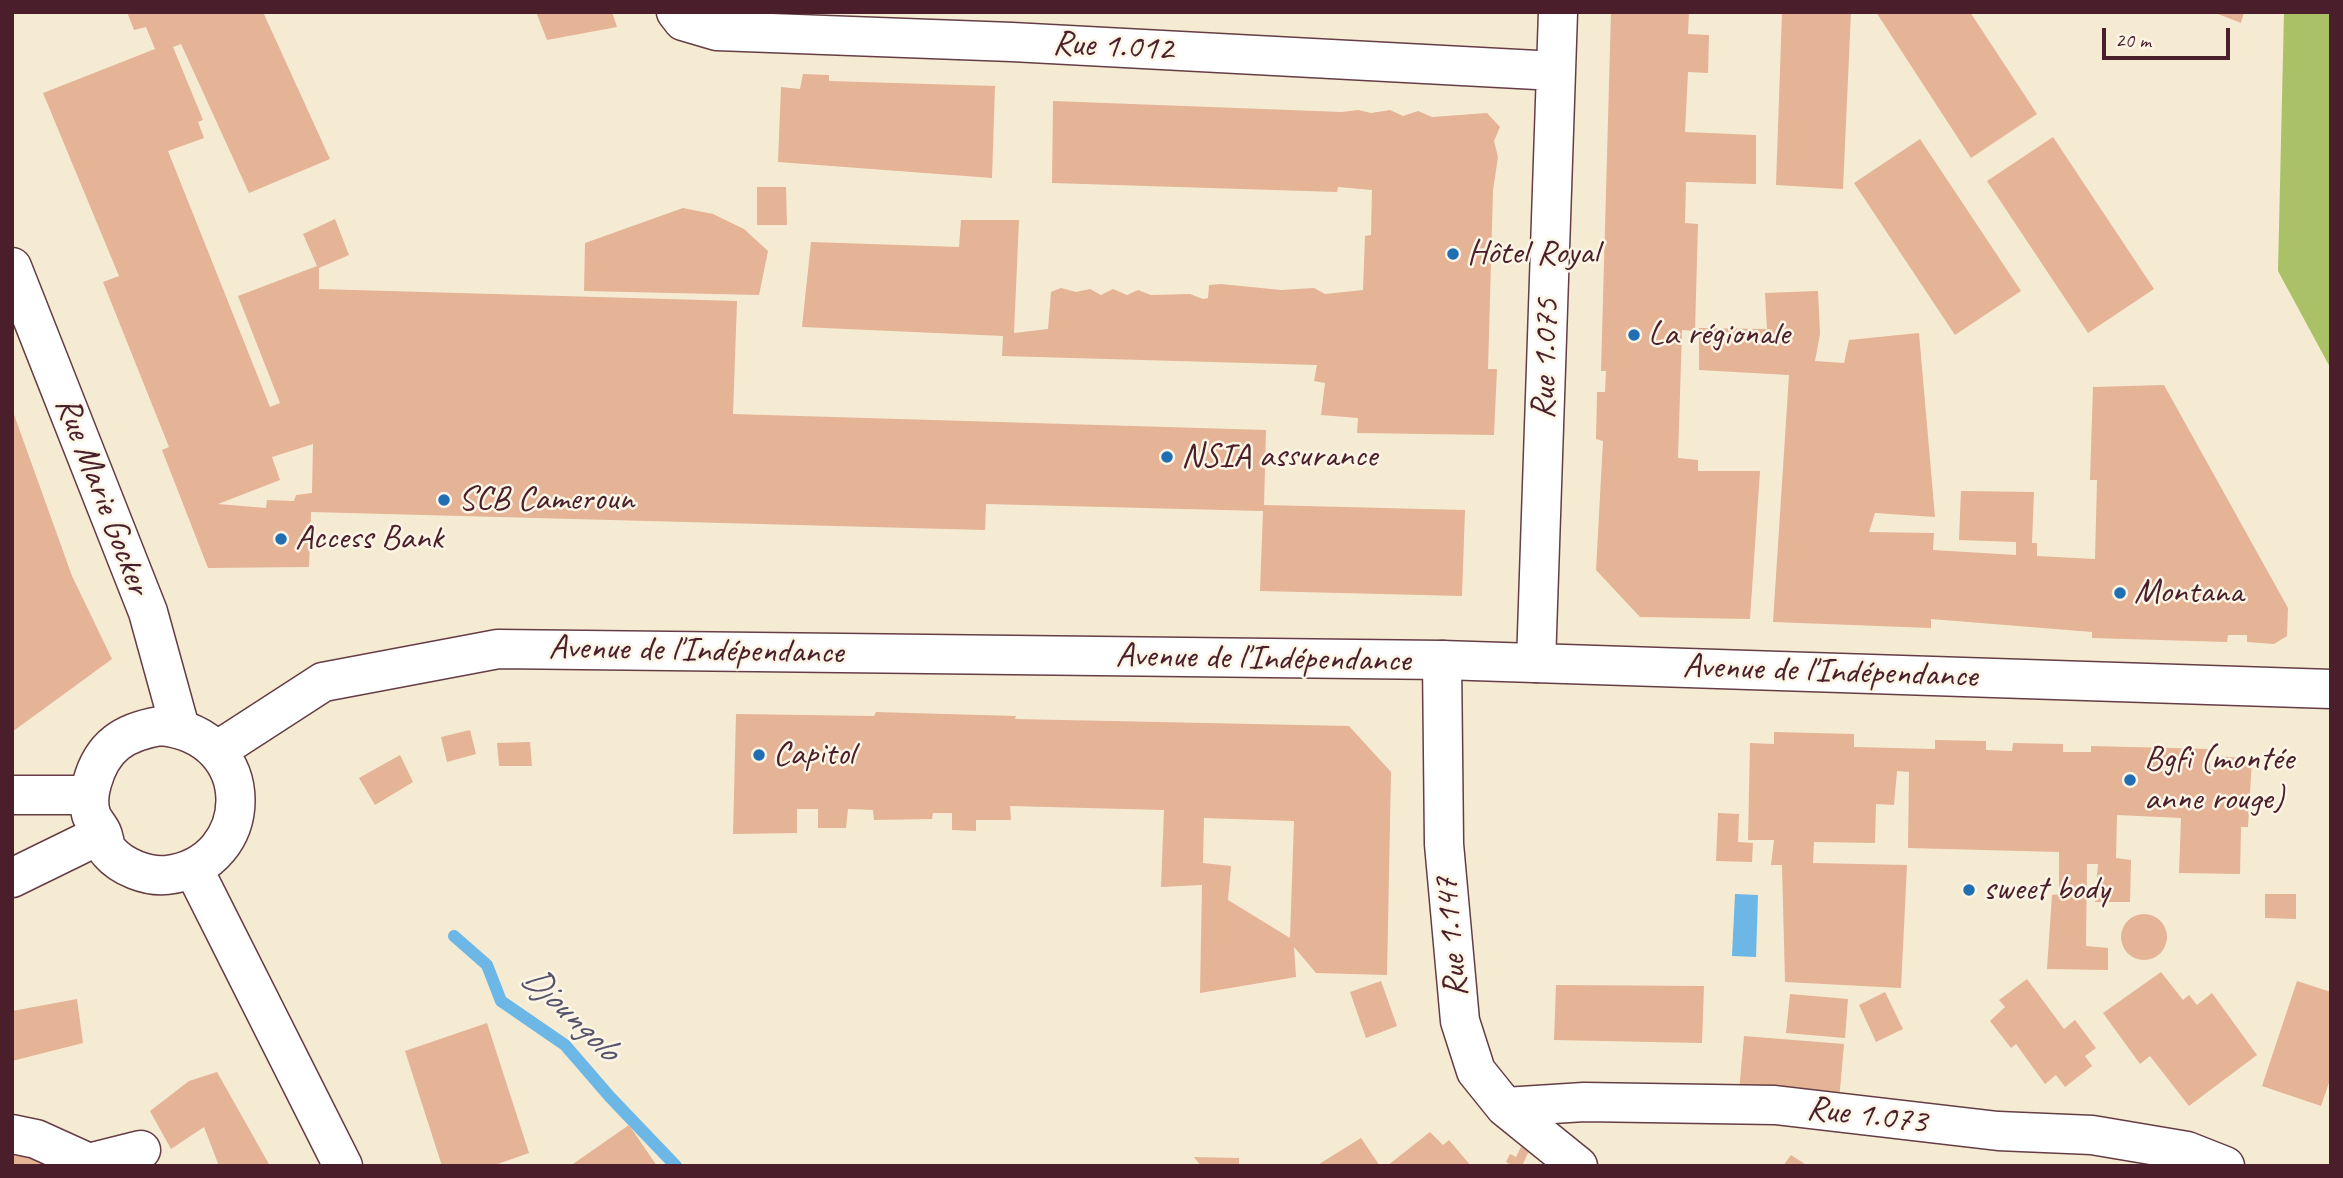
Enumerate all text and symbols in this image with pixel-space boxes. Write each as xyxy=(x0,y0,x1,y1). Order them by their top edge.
scale bar xyxy=(2105,14,2233,58)
street label: Rue 1.012 xyxy=(1052,23,1174,71)
text: 20 m xyxy=(2115,27,2151,53)
place label: Hôtel Royal xyxy=(1467,233,1599,275)
marker: Hôtel Royal xyxy=(1445,246,1461,262)
street label: Rue 1.075 xyxy=(1523,298,1569,420)
place label: La régionale xyxy=(1648,314,1790,356)
marker: La régionale xyxy=(1626,327,1642,343)
street label: Rue Marie Gocker xyxy=(45,391,159,601)
place label: NSIA assurance xyxy=(1181,436,1377,478)
marker: NSIA assurance xyxy=(1159,449,1175,465)
place label: SCB Cameroun xyxy=(458,479,634,521)
marker: SCB Cameroun xyxy=(436,492,452,508)
place label: Access Bank xyxy=(295,518,443,560)
marker: Access Bank xyxy=(273,531,289,547)
place label: Montana xyxy=(2134,572,2243,614)
marker: Montana xyxy=(2112,585,2128,601)
street label: Avenue de l'Indépendance xyxy=(548,627,844,675)
street label: Avenue de l'Indépendance xyxy=(1115,635,1411,683)
street label: Avenue de l'Indépendance xyxy=(1682,646,1978,698)
place label: Capitol xyxy=(773,734,854,776)
place label: Bgfi (montée anne rouge) xyxy=(2144,739,2294,821)
marker: Capitol xyxy=(751,747,767,763)
marker: Bgfi (montée anne rouge) xyxy=(2122,772,2138,788)
place label: sweet body xyxy=(1983,869,2109,911)
street label: Rue 1.147 xyxy=(1426,875,1478,999)
marker: sweet body xyxy=(1961,882,1977,898)
water label: Djoungolo xyxy=(512,957,628,1071)
street label: Rue 1.073 xyxy=(1805,1088,1929,1144)

